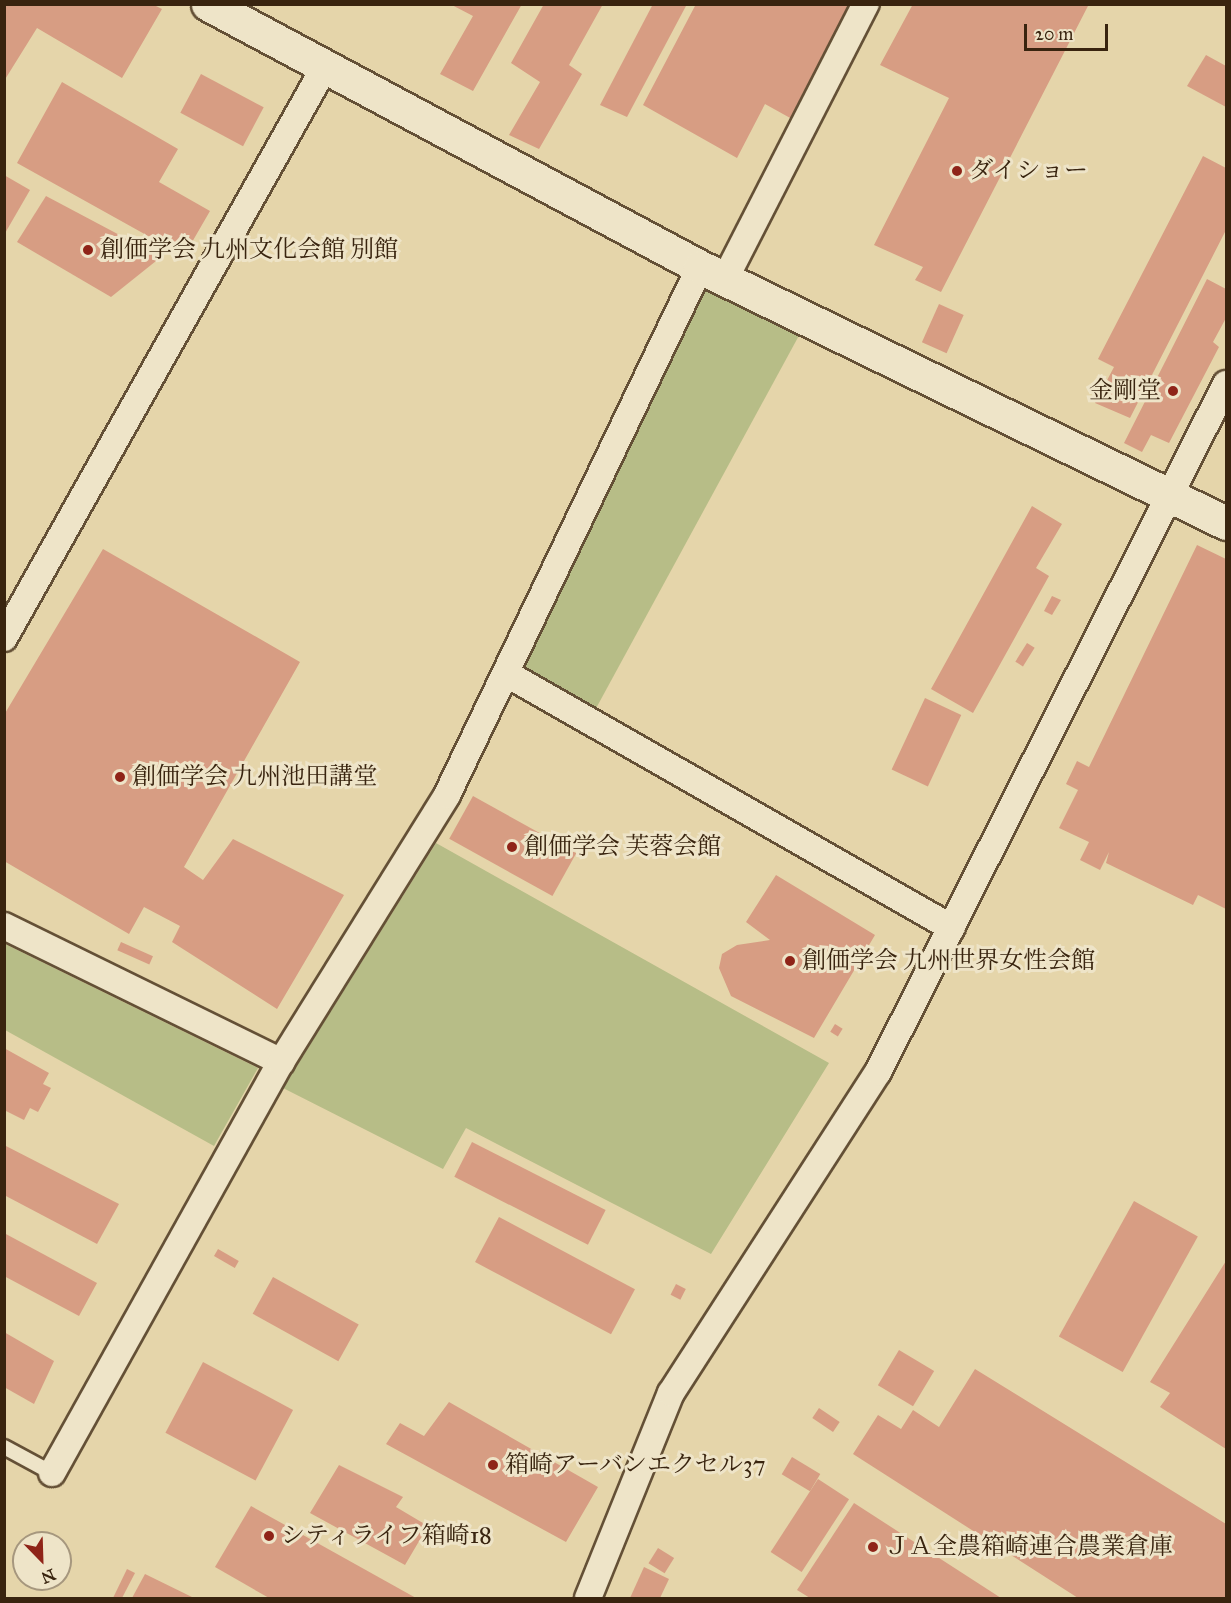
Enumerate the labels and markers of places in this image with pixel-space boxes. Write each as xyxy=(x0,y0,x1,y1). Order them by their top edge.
place label: ダイショー xyxy=(969,157,1089,185)
marker: ダイショー xyxy=(950,164,964,178)
place label: 創価学会 九州文化会館 別館 xyxy=(100,236,398,264)
marker: 創価学会 九州文化会館 別館 xyxy=(81,243,95,257)
place label: 金剛堂 xyxy=(1089,377,1161,405)
marker: 金剛堂 xyxy=(1166,384,1180,398)
place label: 創価学会 九州池田講堂 xyxy=(132,763,377,791)
marker: 創価学会 九州池田講堂 xyxy=(113,770,127,784)
place label: 創価学会 芙蓉会館 xyxy=(524,833,721,861)
marker: 創価学会 芙蓉会館 xyxy=(505,840,519,854)
place label: 創価学会 九州世界女性会館 xyxy=(802,947,1095,975)
marker: 創価学会 九州世界女性会館 xyxy=(783,954,797,968)
place label: 箱崎アーバンエクセル37 xyxy=(505,1451,767,1479)
marker: 箱崎アーバンエクセル37 xyxy=(486,1458,500,1472)
place label: シティライフ箱崎18 xyxy=(281,1522,495,1550)
marker: シティライフ箱崎18 xyxy=(262,1529,276,1543)
place label: ＪＡ全農箱崎連合農業倉庫 xyxy=(885,1533,1173,1561)
marker: ＪＡ全農箱崎連合農業倉庫 xyxy=(866,1540,880,1554)

